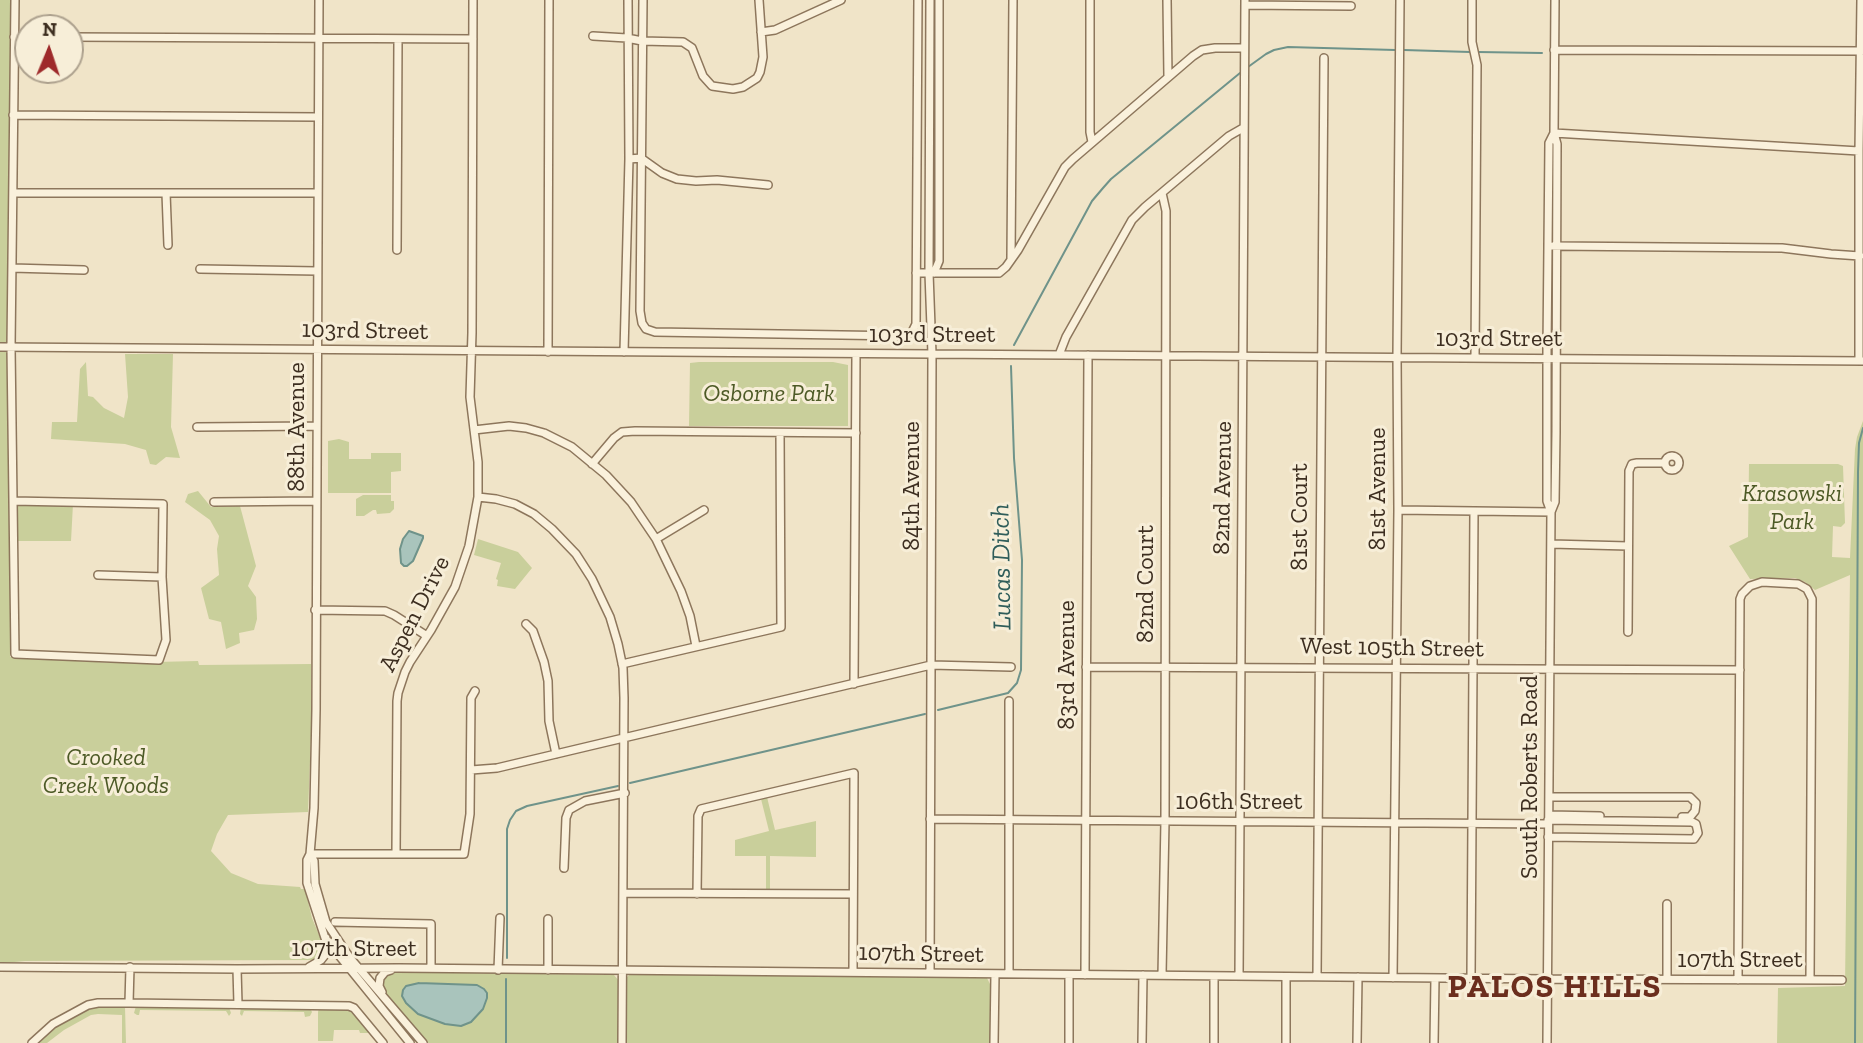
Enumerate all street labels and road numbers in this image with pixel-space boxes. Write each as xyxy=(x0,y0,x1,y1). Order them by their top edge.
street label: 103rd Street xyxy=(301,315,429,347)
street label: 103rd Street xyxy=(869,321,995,349)
street label: 103rd Street xyxy=(1436,325,1562,353)
street label: 88th Avenue xyxy=(283,362,311,492)
street label: 84th Avenue xyxy=(898,421,926,551)
street label: 82nd Avenue xyxy=(1207,421,1239,555)
street label: 81st Avenue xyxy=(1364,427,1392,551)
street label: 81st Court xyxy=(1286,463,1314,571)
street label: 82nd Court xyxy=(1132,525,1160,643)
street label: Aspen Drive xyxy=(374,551,456,677)
street label: 83rd Avenue xyxy=(1053,600,1081,730)
street label: West 105th Street xyxy=(1300,632,1484,664)
street label: South Roberts Road xyxy=(1516,675,1544,879)
street label: 106th Street xyxy=(1176,788,1302,816)
street label: 107th Street xyxy=(291,935,417,963)
street label: 107th Street xyxy=(858,939,984,969)
street label: 107th Street xyxy=(1677,946,1803,974)

